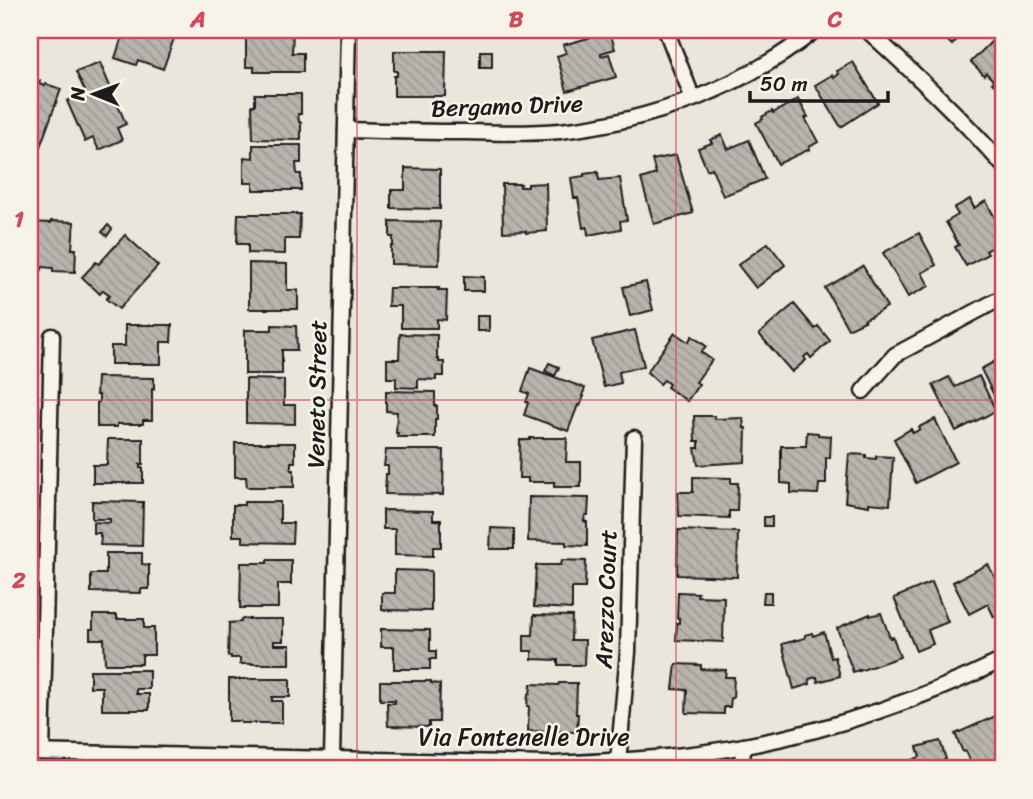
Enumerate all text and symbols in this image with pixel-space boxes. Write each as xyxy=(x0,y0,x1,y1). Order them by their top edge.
text: A xyxy=(189,0,206,40)
text: B xyxy=(509,0,524,40)
text: C xyxy=(827,0,843,40)
north arrow xyxy=(60,60,130,130)
scale bar xyxy=(750,60,888,104)
text: 50 m xyxy=(760,65,808,103)
street label: Bergamo Drive xyxy=(430,82,584,130)
text: N xyxy=(61,86,94,102)
text: 1 xyxy=(14,199,24,240)
street label: Veneto Street xyxy=(295,319,339,469)
street label: Arezzo Court xyxy=(583,529,629,670)
text: 2 xyxy=(11,560,26,601)
street label: Via Fontenelle Drive xyxy=(418,716,630,758)

